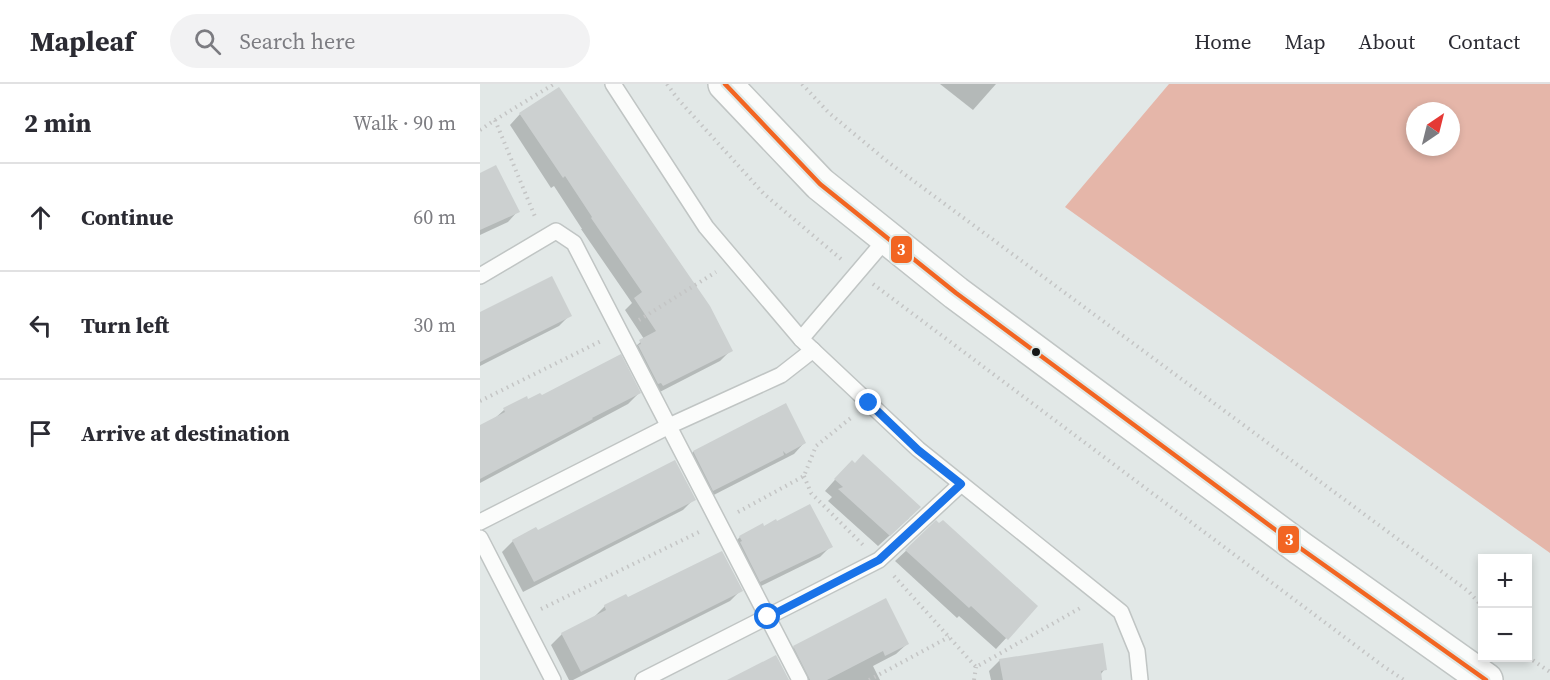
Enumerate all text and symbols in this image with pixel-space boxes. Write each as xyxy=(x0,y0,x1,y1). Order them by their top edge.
search box xyxy=(170,14,590,68)
text: Mapleaf xyxy=(30,22,134,60)
icon: search xyxy=(191,25,224,58)
text: Search here xyxy=(239,26,355,56)
text: Home xyxy=(1194,27,1252,56)
text: Map xyxy=(1285,27,1326,56)
text: About xyxy=(1359,27,1415,56)
text: Contact xyxy=(1448,27,1520,56)
north arrow xyxy=(1406,102,1460,156)
text: 2 min xyxy=(24,105,91,141)
text: Walk · 90 m xyxy=(353,109,456,137)
icon: ahead xyxy=(24,201,57,234)
text: Continue xyxy=(81,202,174,232)
text: 60 m xyxy=(413,203,456,231)
line badge: 3 xyxy=(890,235,913,264)
text: 3 xyxy=(897,238,906,260)
icon: left xyxy=(24,309,57,342)
text: Turn left xyxy=(81,310,169,340)
text: 30 m xyxy=(413,311,456,339)
unlabelled marker xyxy=(1030,346,1042,358)
route end xyxy=(855,389,881,415)
icon: arrive xyxy=(24,417,57,450)
text: Arrive at destination xyxy=(81,418,290,448)
line badge: 3 xyxy=(1277,525,1300,554)
text: 3 xyxy=(1285,528,1294,550)
map controls xyxy=(1478,554,1532,662)
button: + xyxy=(1478,554,1532,608)
route start xyxy=(754,603,780,629)
button: − xyxy=(1478,608,1532,662)

